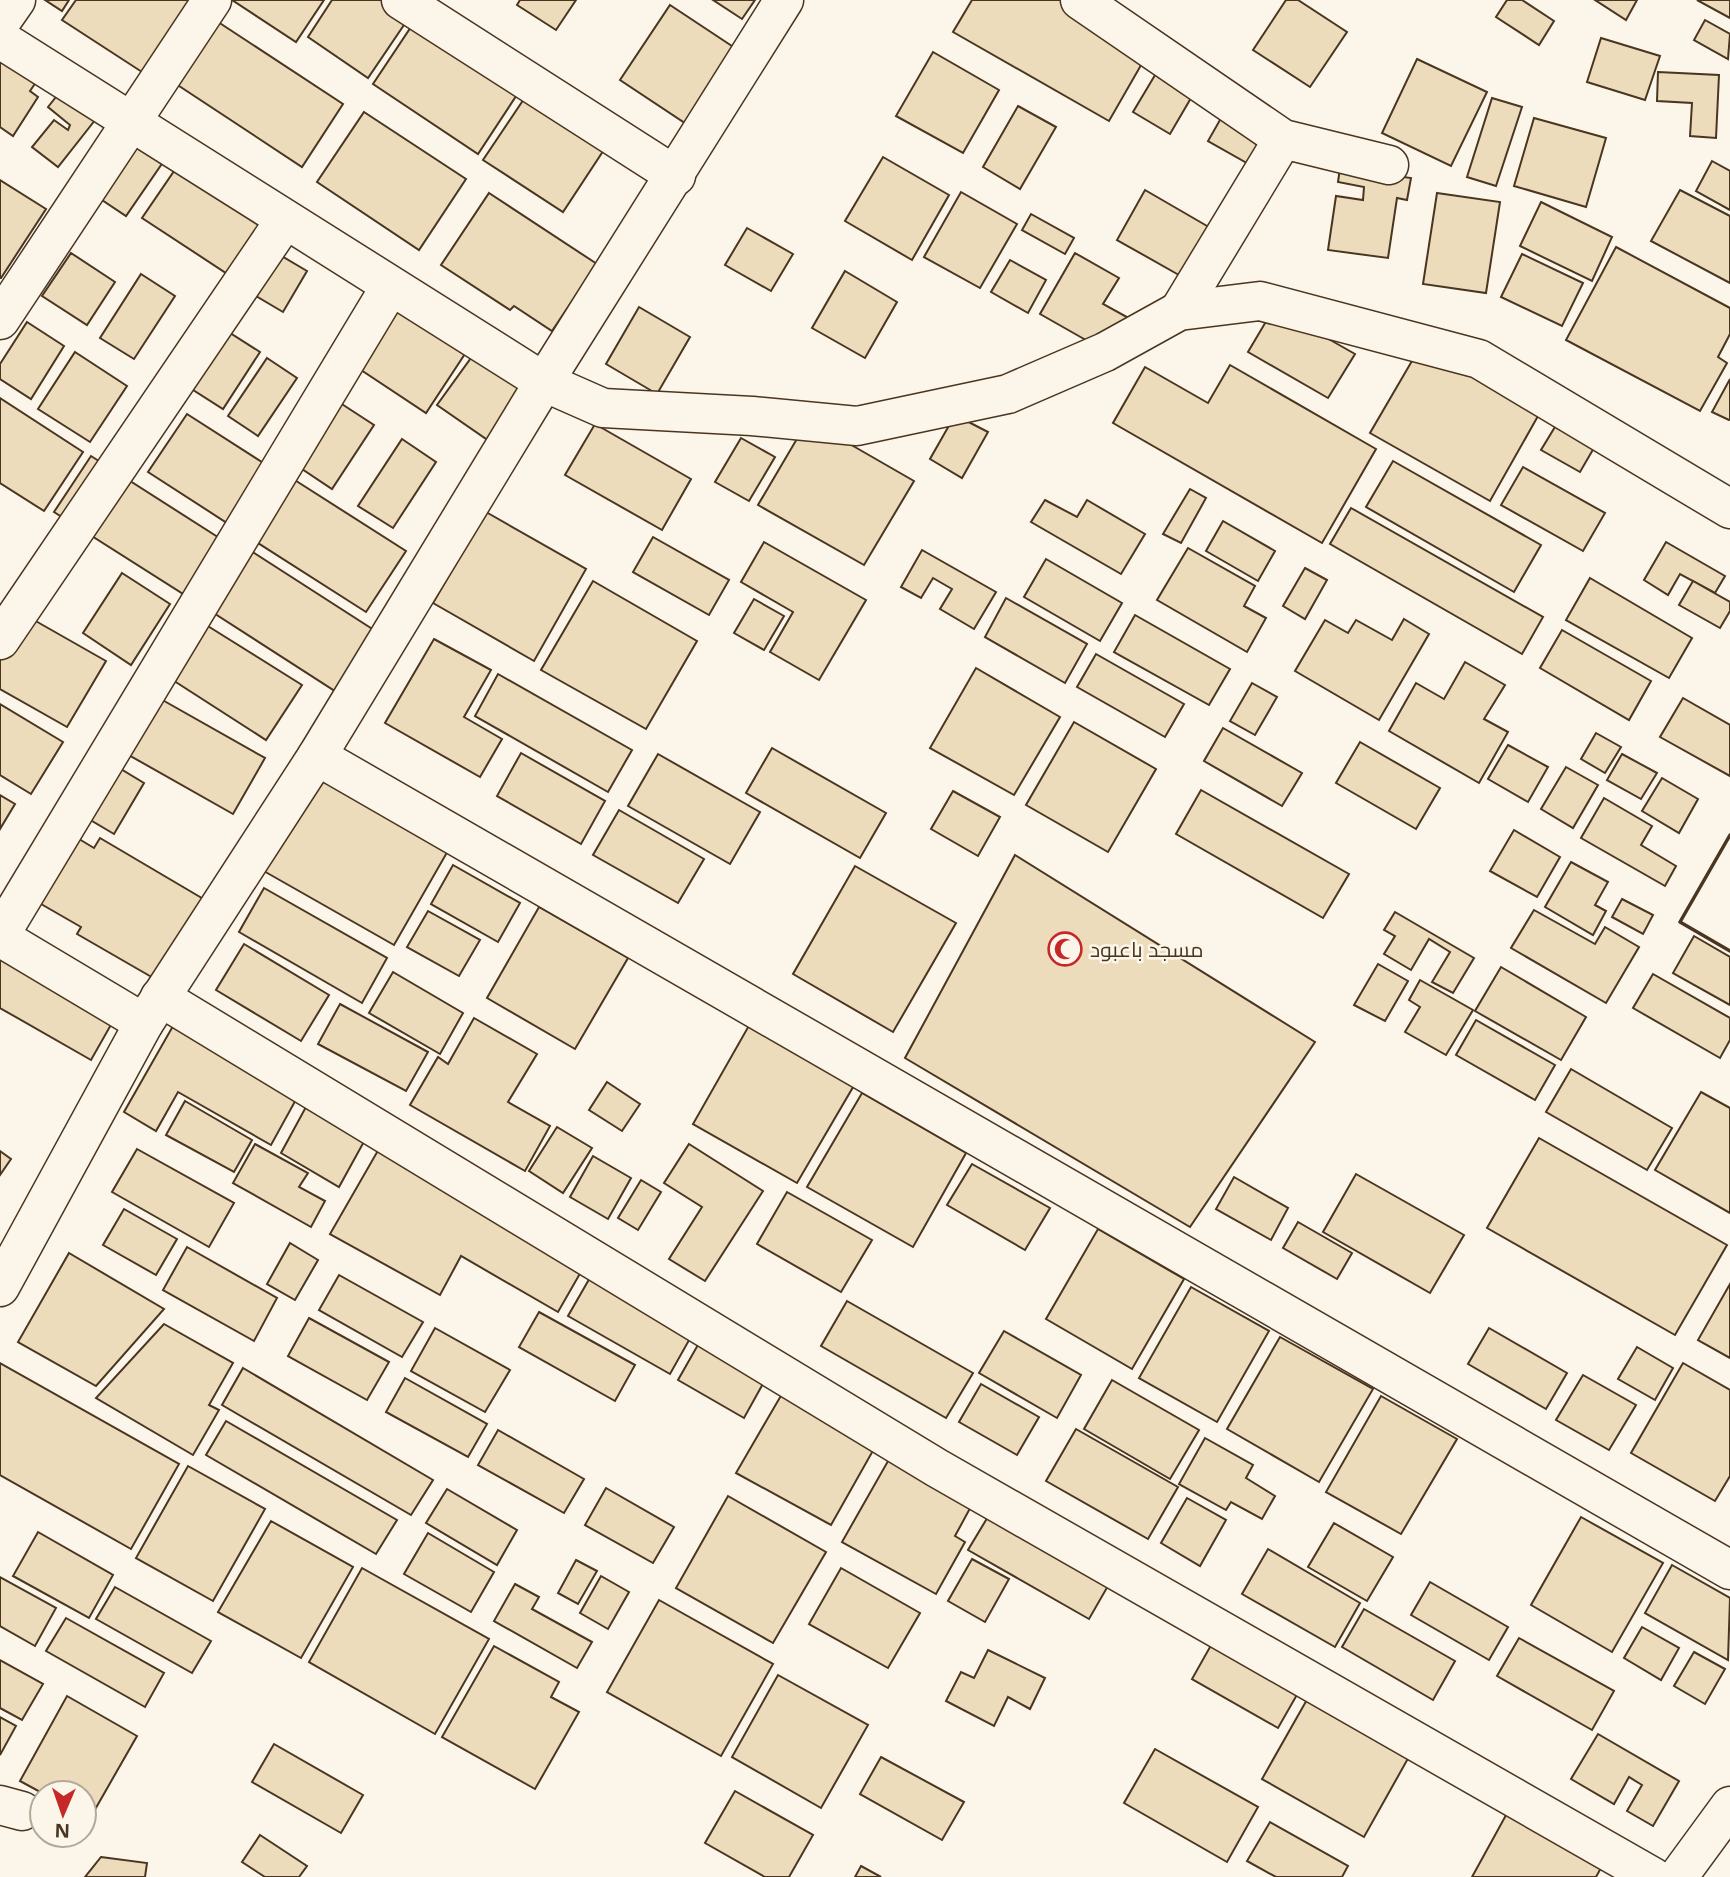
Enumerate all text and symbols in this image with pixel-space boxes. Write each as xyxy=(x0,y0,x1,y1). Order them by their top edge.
mosque icon: مسجد باعبود xyxy=(1046,930,1084,968)
place label: مسجد باعبود xyxy=(1090,935,1204,963)
north arrow xyxy=(28,1779,98,1849)
text: N xyxy=(54,1818,71,1844)

